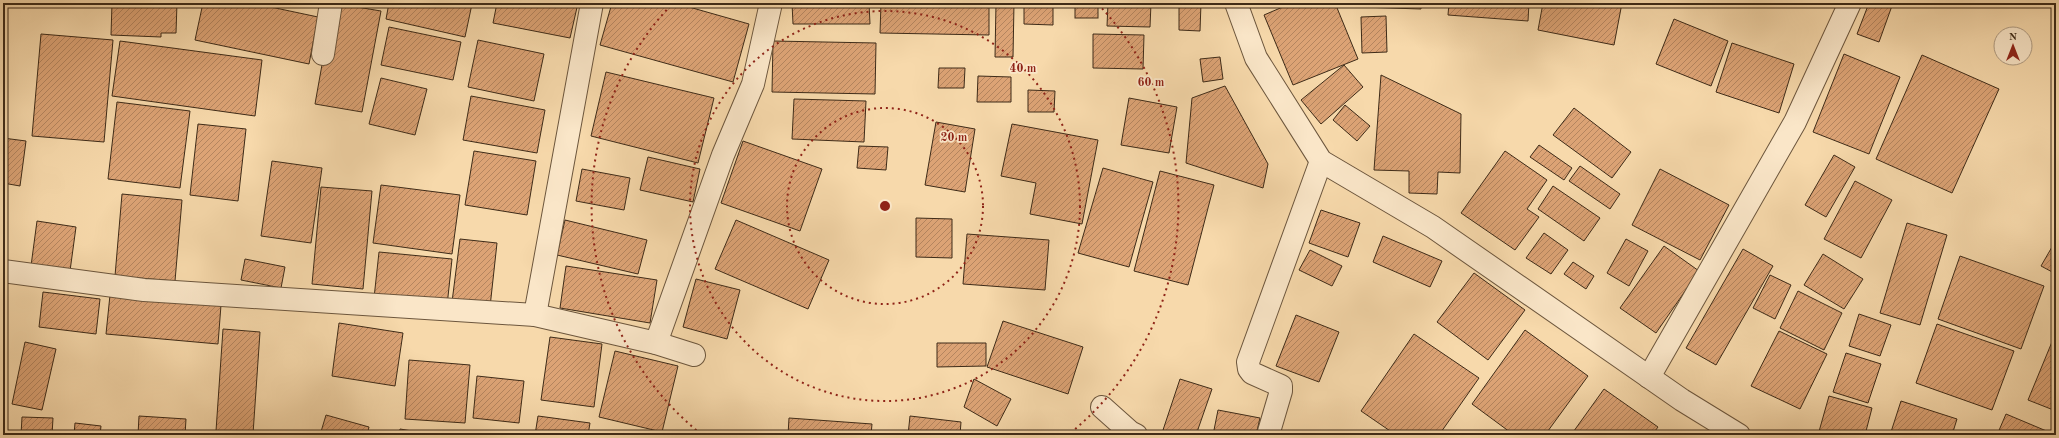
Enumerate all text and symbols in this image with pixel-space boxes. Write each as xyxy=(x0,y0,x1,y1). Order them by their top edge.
north arrow xyxy=(1993,26,2033,66)
text: N xyxy=(2009,32,2018,43)
text: 40 m xyxy=(1010,63,1037,75)
text: 60 m xyxy=(1138,77,1165,89)
text: 20 m xyxy=(941,132,968,144)
centre of rings xyxy=(878,199,892,213)

